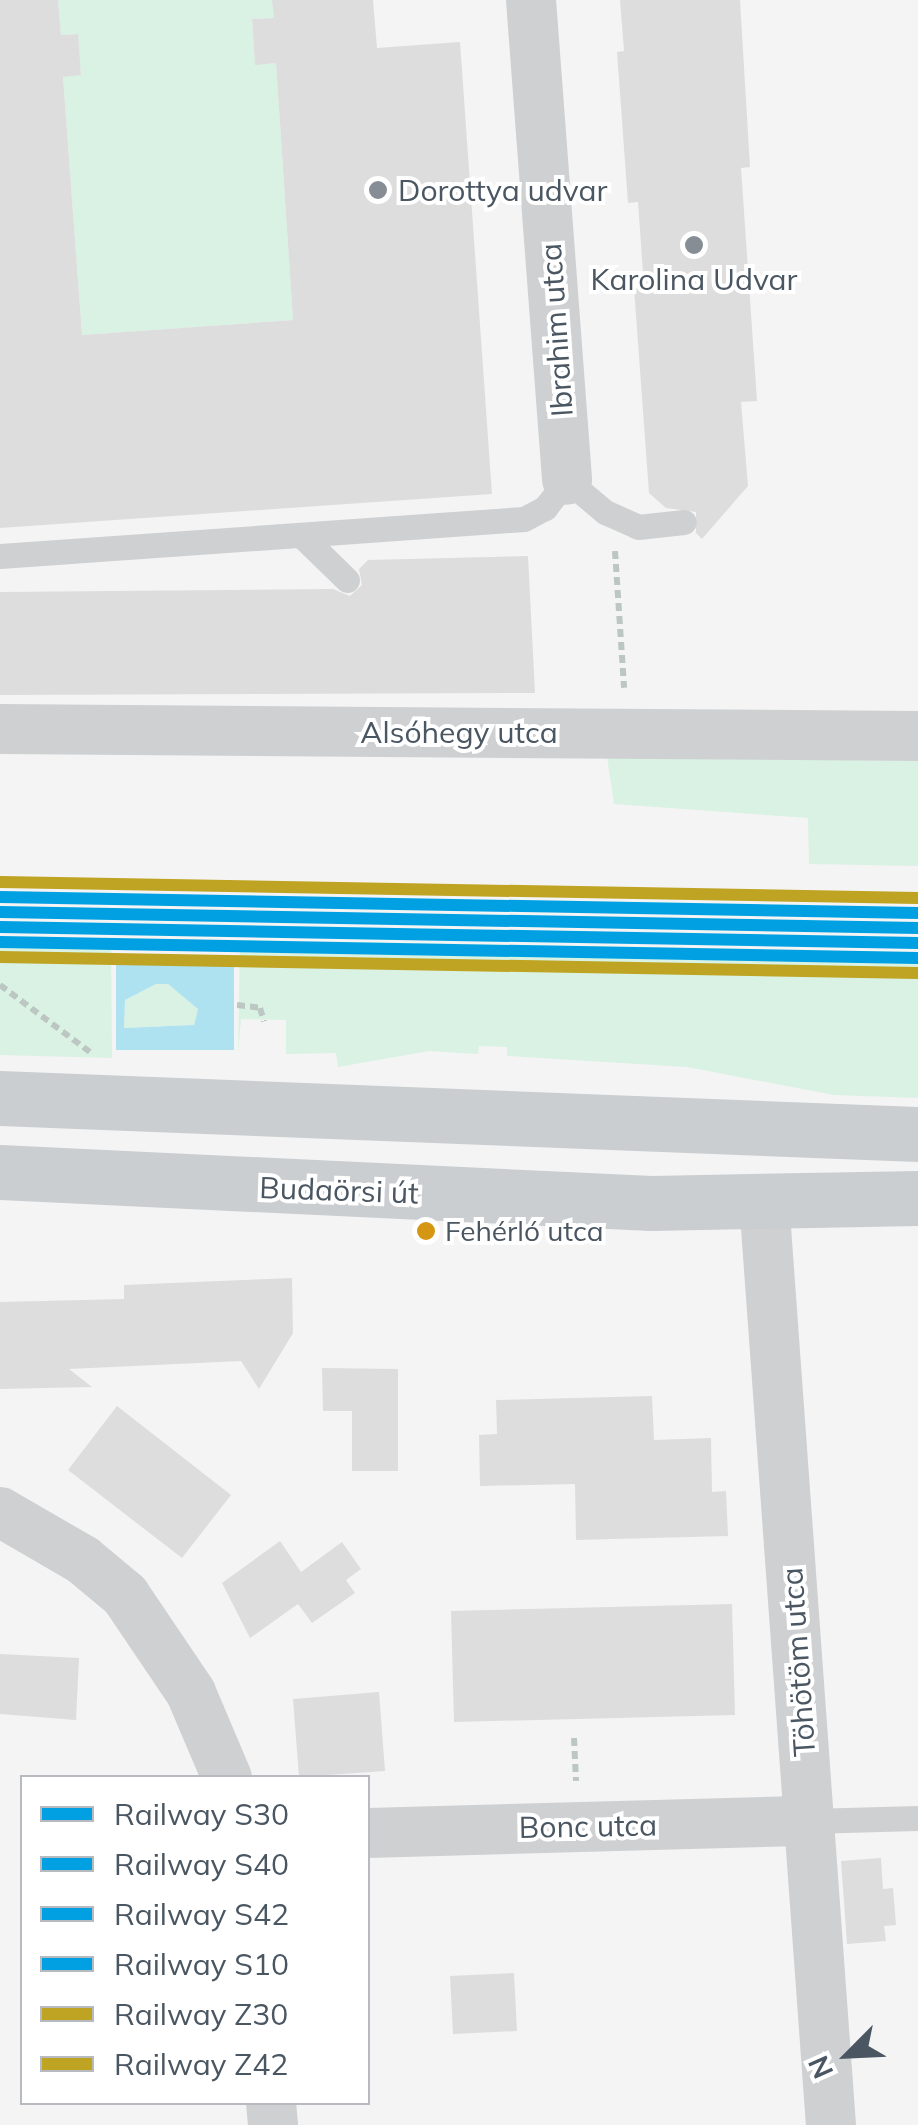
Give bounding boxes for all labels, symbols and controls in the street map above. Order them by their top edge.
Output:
place label: Dorottya udvar [398,172,607,208]
marker: Dorottya udvar [367,179,389,201]
marker: Karolina Udvar [683,234,705,256]
street label: Ibrahim utca [532,242,580,418]
place label: Karolina Udvar [591,261,797,297]
street label: Alsóhegy utca [360,714,558,750]
street label: Budaörsi út [259,1169,419,1211]
place label: Fehérló utca [445,1214,604,1248]
marker: Fehérló utca [416,1221,436,1241]
street label: Töhötöm utca [773,1566,823,1758]
legend [20,1775,370,2105]
text: Railway S30 [114,1795,289,1833]
street label: Bonc utca [519,1807,657,1845]
text: Railway S40 [114,1845,289,1883]
text: Railway S42 [114,1895,289,1933]
text: Railway S10 [114,1945,289,1983]
text: Railway Z30 [114,1995,288,2033]
north arrow [798,2005,898,2105]
text: Railway Z42 [114,2045,288,2083]
text: N [800,2051,840,2084]

